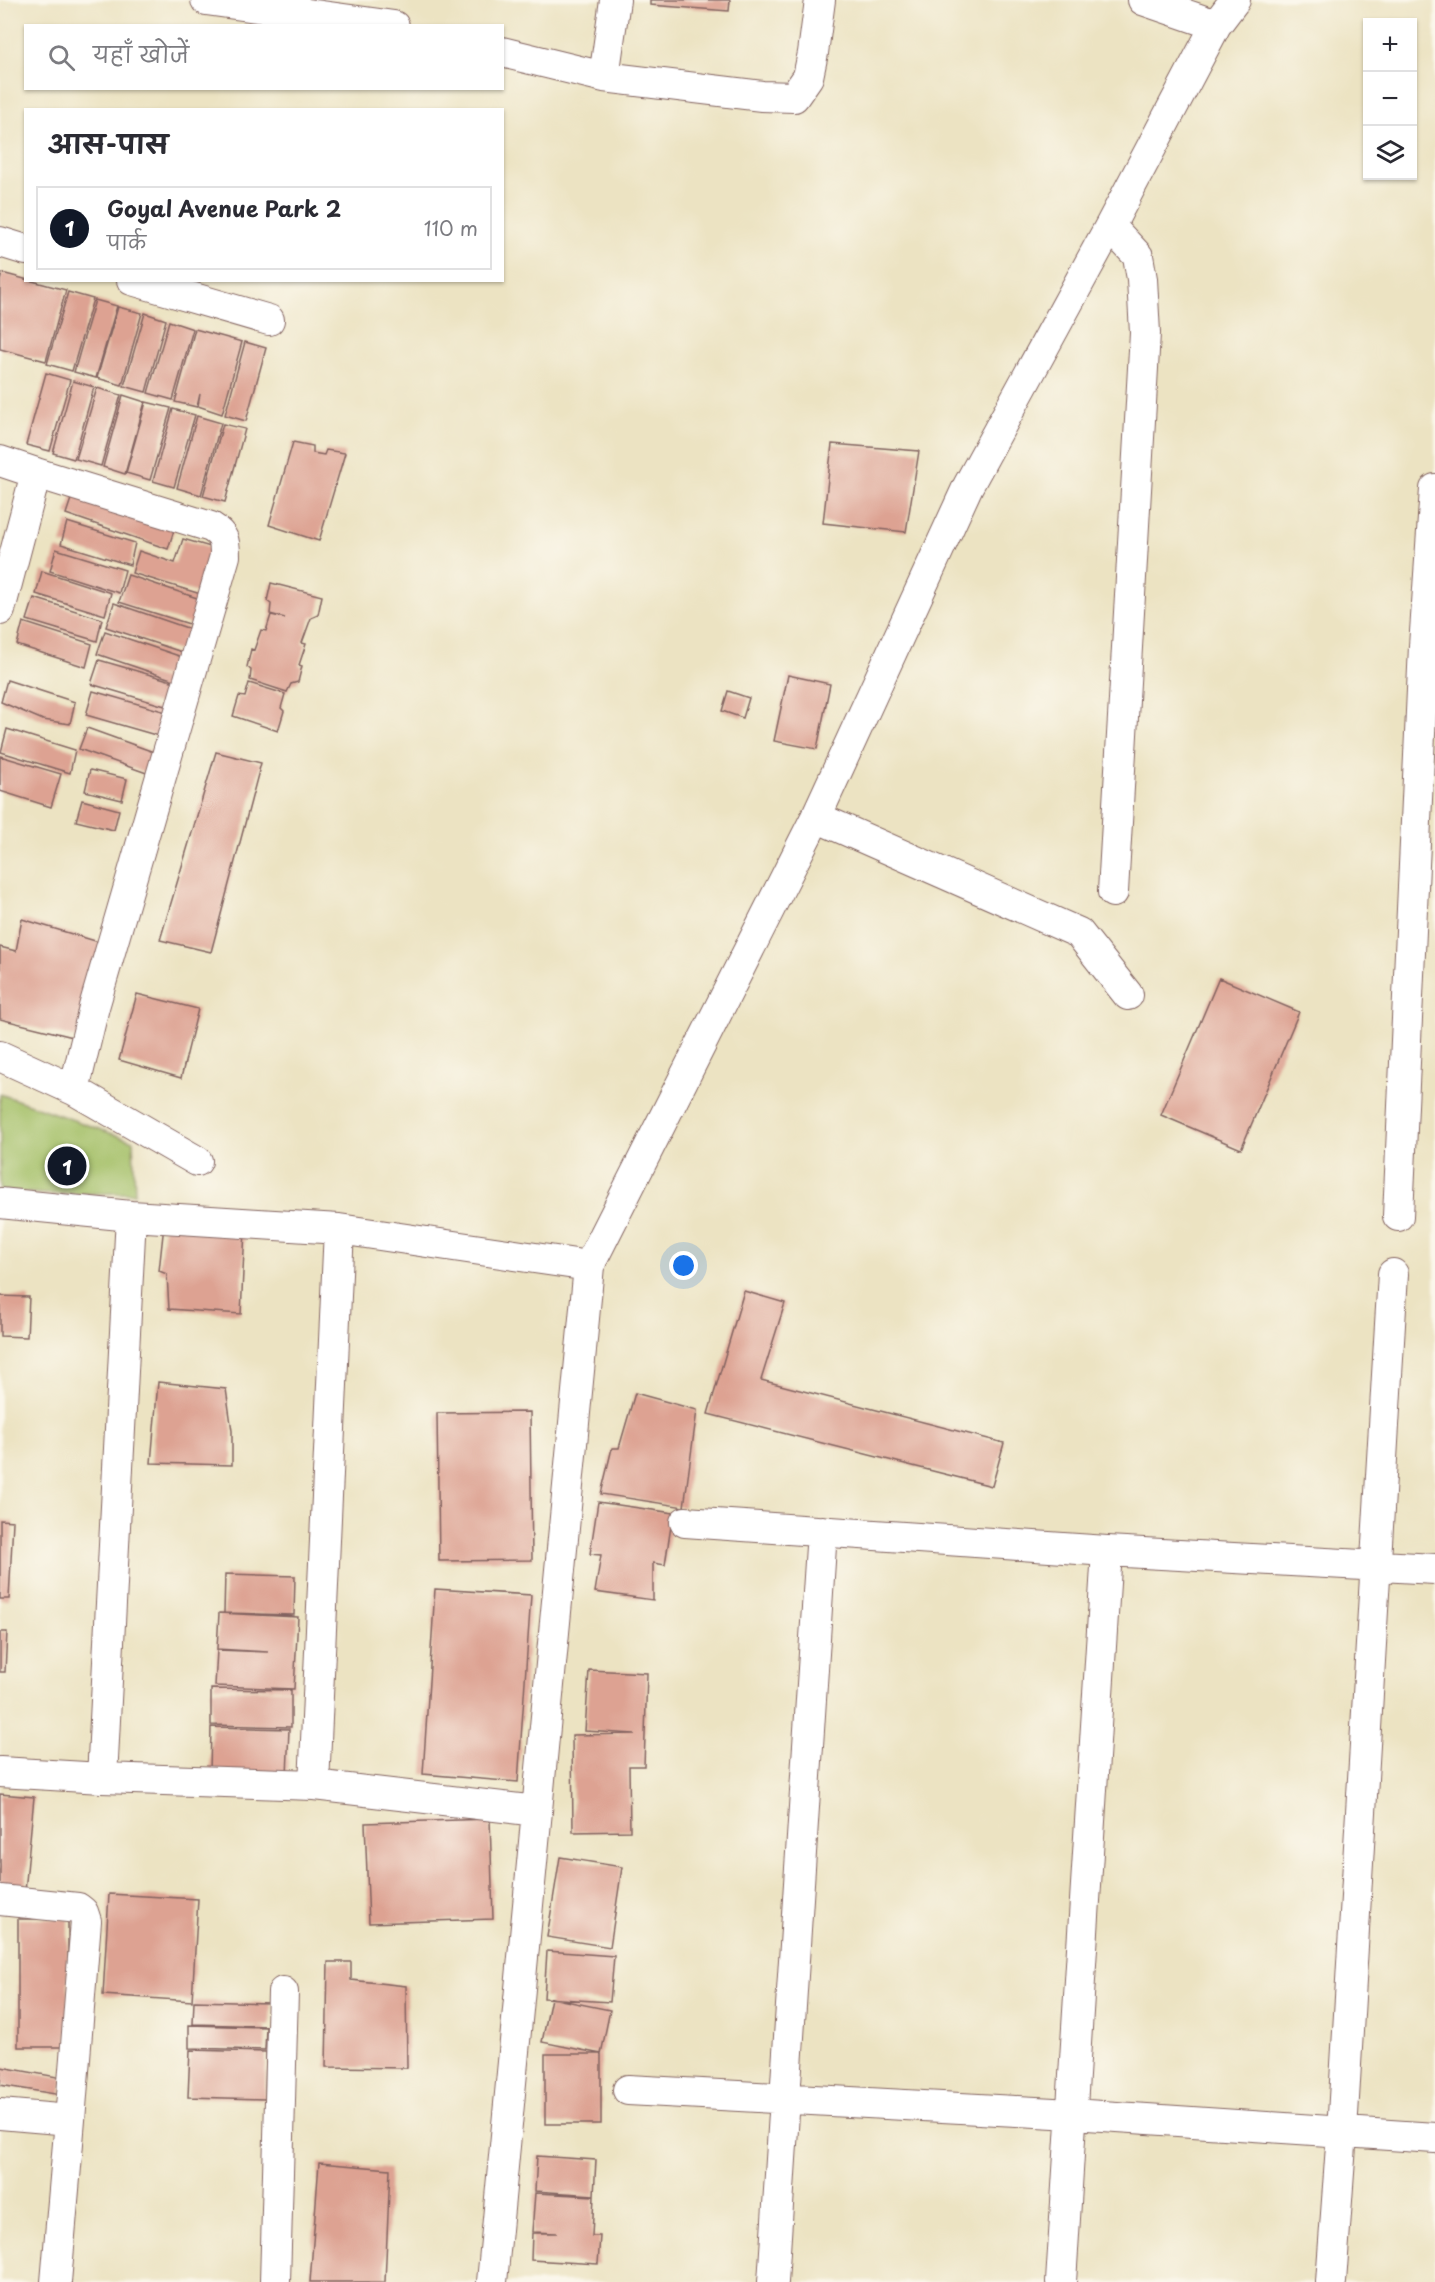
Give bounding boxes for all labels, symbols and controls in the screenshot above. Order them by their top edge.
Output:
map controls [1363,18,1417,180]
button: + [1363,18,1417,72]
search box [24,24,504,90]
text: यहाँ खोजें [93,37,189,70]
icon: search [45,41,78,74]
button: − [1363,72,1417,126]
text: आस-पास [48,124,168,163]
button: layers [1363,126,1417,180]
text: Goyal Avenue Park 2 [107,191,341,224]
text: 1 [65,213,74,243]
text: 110 m [424,213,478,243]
text: पार्क [107,227,146,257]
pin: 1 [48,1144,86,1188]
your location [669,1251,698,1280]

